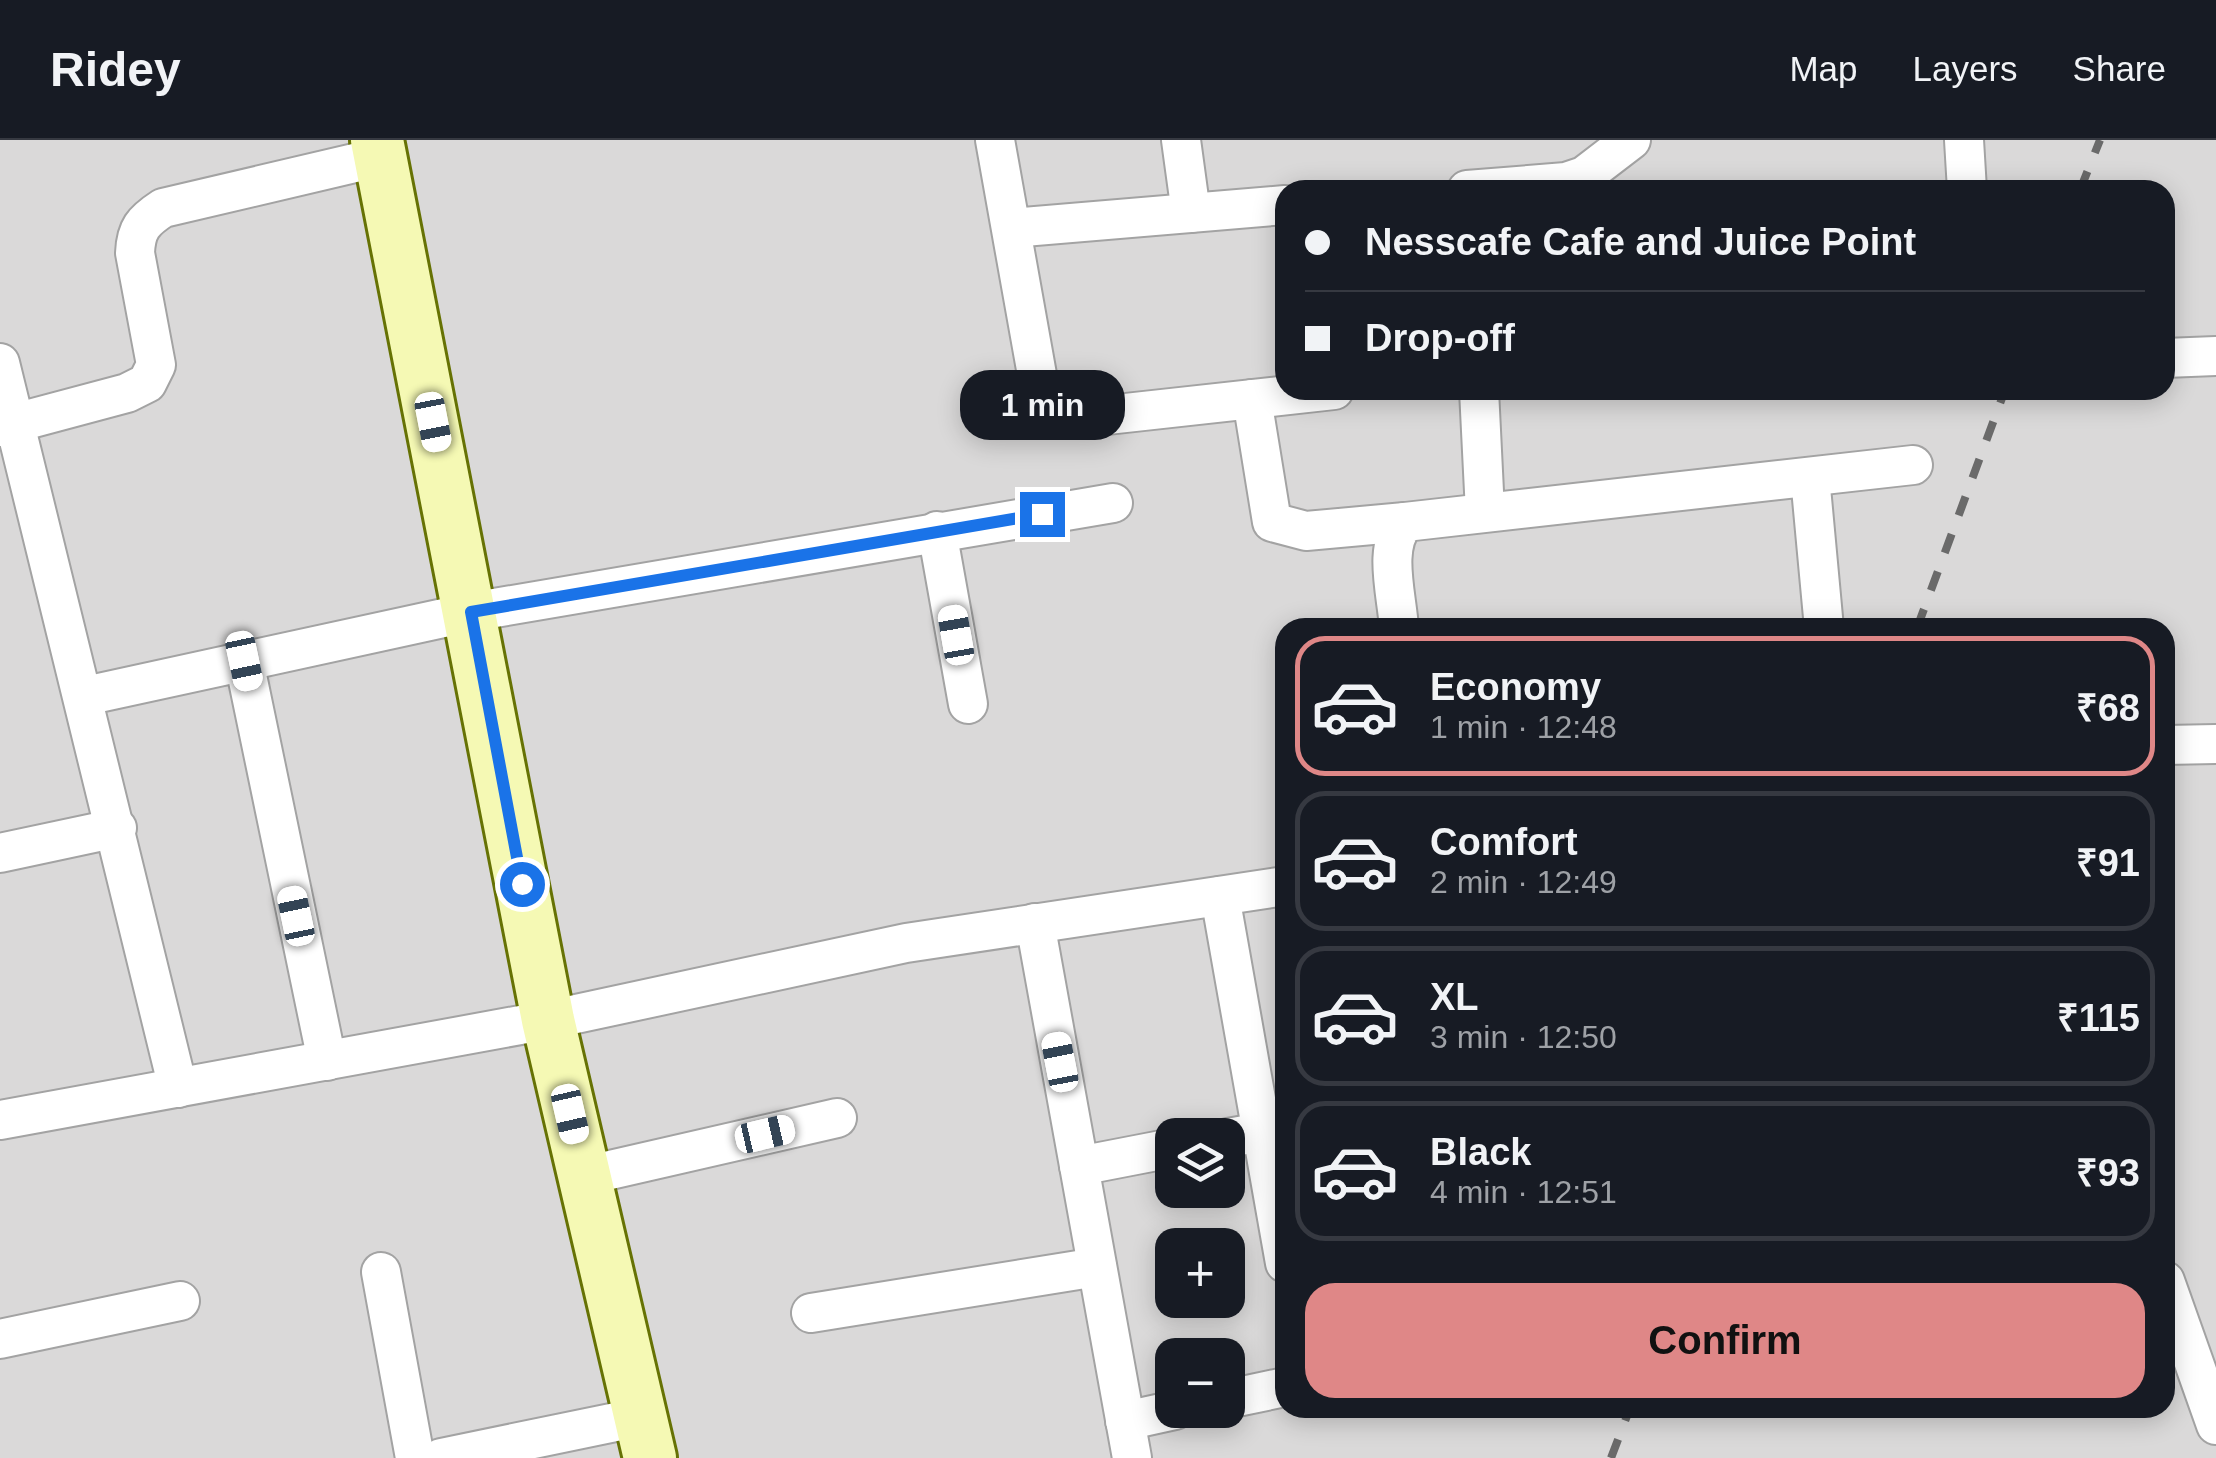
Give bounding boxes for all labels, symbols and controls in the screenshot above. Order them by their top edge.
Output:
text: Ridey [50,43,181,96]
text: Map [1789,49,1858,88]
text: Layers [1913,49,2018,88]
text: Share [2073,49,2166,88]
text: Nesscafe Cafe and Juice Point [1365,221,1916,263]
text: Drop-off [1365,317,1515,359]
callout: 1 min [960,369,1124,439]
text: 1 min [1001,387,1084,423]
car [413,390,453,454]
route end [1020,492,1065,537]
car [936,603,976,667]
car [223,629,265,693]
icon: car [1310,661,1400,751]
text: Economy [1430,666,1601,708]
text: ₹68 [2076,687,2140,729]
text: 1 min · 12:48 [1430,709,1617,745]
icon: car [1310,816,1400,906]
text: Comfort [1430,821,1578,863]
text: ₹91 [2076,842,2140,884]
route start [500,862,545,907]
text: 2 min · 12:49 [1430,864,1617,900]
car [275,884,317,948]
icon: car [1310,971,1400,1061]
text: XL [1430,976,1479,1018]
text: ₹115 [2057,997,2140,1039]
text: 3 min · 12:50 [1430,1019,1617,1055]
car [1040,1030,1080,1094]
car [549,1081,591,1147]
car [732,1113,798,1155]
map controls [1155,1118,1245,1428]
button: layers [1155,1118,1245,1208]
icon: car [1310,1126,1400,1216]
text: Black [1430,1131,1531,1173]
text: ₹93 [2076,1152,2140,1194]
text: 4 min · 12:51 [1430,1174,1617,1210]
button: + [1155,1228,1245,1318]
button: Confirm [1305,1283,2145,1398]
button: − [1155,1338,1245,1428]

